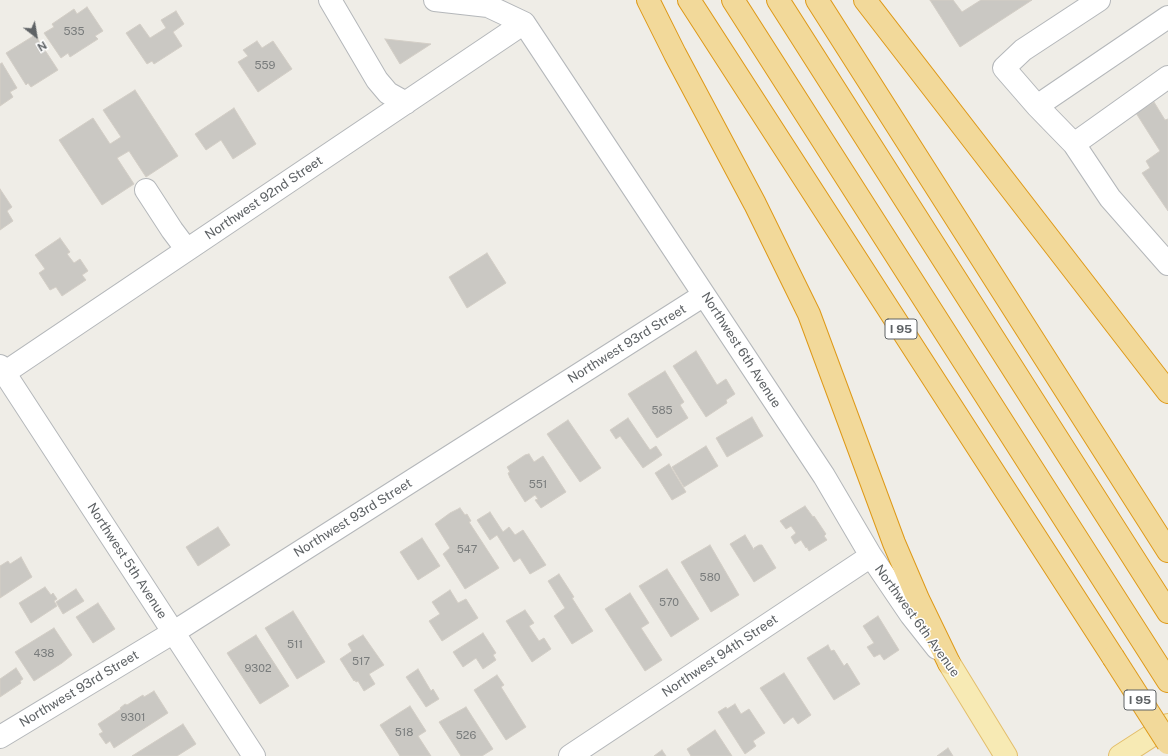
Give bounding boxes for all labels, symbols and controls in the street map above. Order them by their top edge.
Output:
north arrow [16,16,56,56]
house number: 535 [63,25,85,39]
text: N [35,39,49,54]
house number: 559 [255,59,275,73]
street label: Northwest 92nd Street [202,153,326,243]
street label: Northwest 6th Avenue [698,289,784,411]
street label: Northwest 93rd Street [565,301,689,387]
road number: I 95 [885,319,917,339]
house number: 585 [651,404,673,418]
street label: Northwest 93rd Street [291,475,415,561]
house number: 551 [529,478,547,492]
street label: Northwest 5th Avenue [84,500,170,622]
house number: 547 [457,543,477,557]
street label: Northwest 6th Avenue [871,562,963,680]
house number: 580 [700,571,720,585]
house number: 570 [659,596,679,610]
street label: Northwest 94th Street [659,611,781,701]
house number: 511 [287,638,303,652]
street label: Northwest 93rd Street [17,647,141,731]
house number: 438 [34,647,54,661]
house number: 517 [352,655,370,669]
house number: 9302 [245,662,271,676]
road number: I 95 [1124,690,1156,710]
house number: 9301 [121,711,145,725]
house number: 518 [395,726,413,740]
house number: 526 [456,729,476,743]

